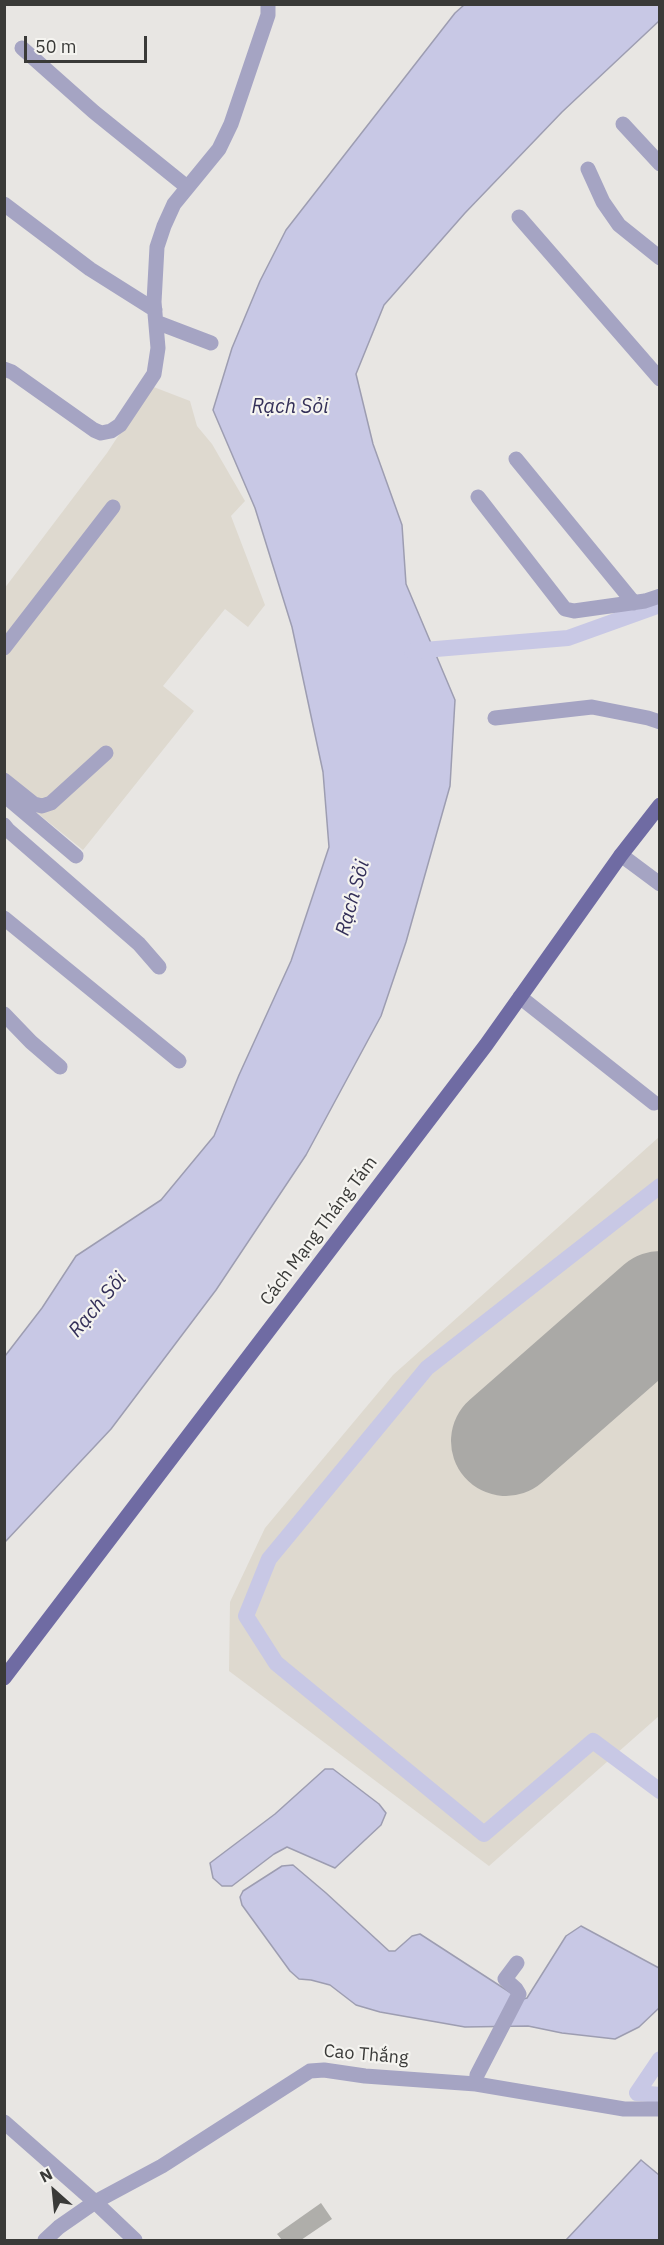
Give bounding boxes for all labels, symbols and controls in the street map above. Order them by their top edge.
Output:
scale bar [27,24,150,62]
text: 50 m [35,35,77,58]
water label: Rạch Sỏi [251,395,329,419]
water label: Rạch Sỏi [331,858,375,938]
street label: Cách Mạng Tháng Tám [256,1152,382,1310]
water label: Rạch Sỏi [64,1268,132,1342]
street label: Cao Thắng [323,2041,409,2069]
north arrow [24,2161,84,2221]
text: N [36,2163,56,2187]

